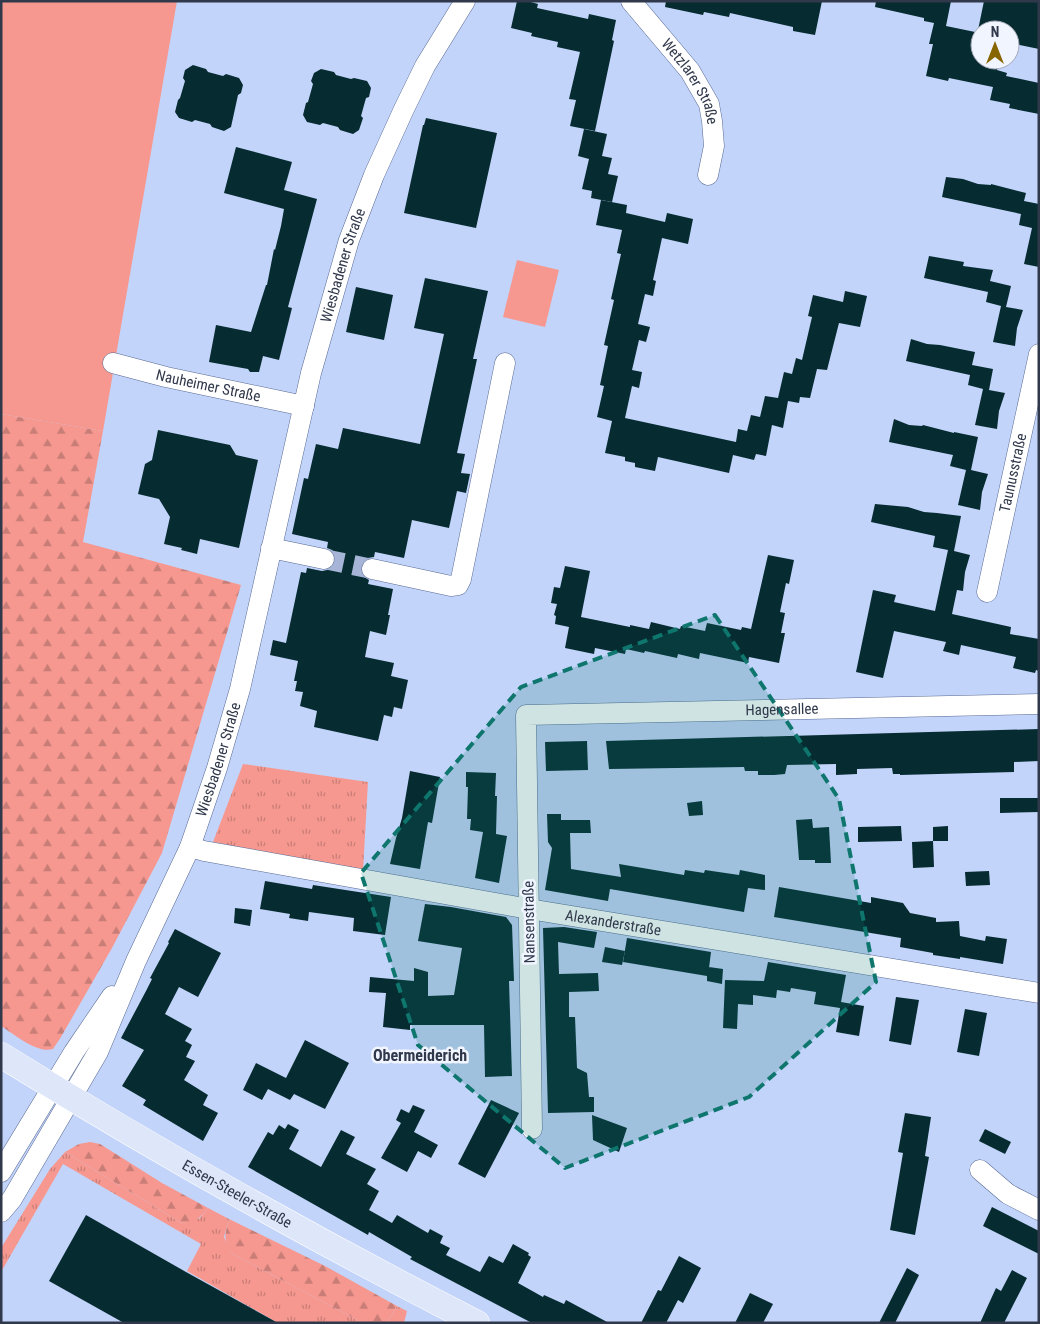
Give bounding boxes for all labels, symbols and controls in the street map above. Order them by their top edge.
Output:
north arrow [970,20,1020,70]
text: N [991,24,999,40]
street label: Wetzlarer Straße [658,35,721,126]
street label: Wiesbadener Straße [317,206,369,325]
street label: Nauheimer Straße [154,366,262,406]
street label: Taunusstraße [996,432,1030,514]
street label: Wiesbadener Straße [192,700,245,819]
street label: Hagensallee [745,700,819,719]
street label: Nansenstraße [519,881,539,963]
street label: Alexanderstraße [564,906,662,940]
district label: Obermeiderich [373,1046,467,1065]
street label: Essen-Steeler-Straße [179,1156,295,1232]

